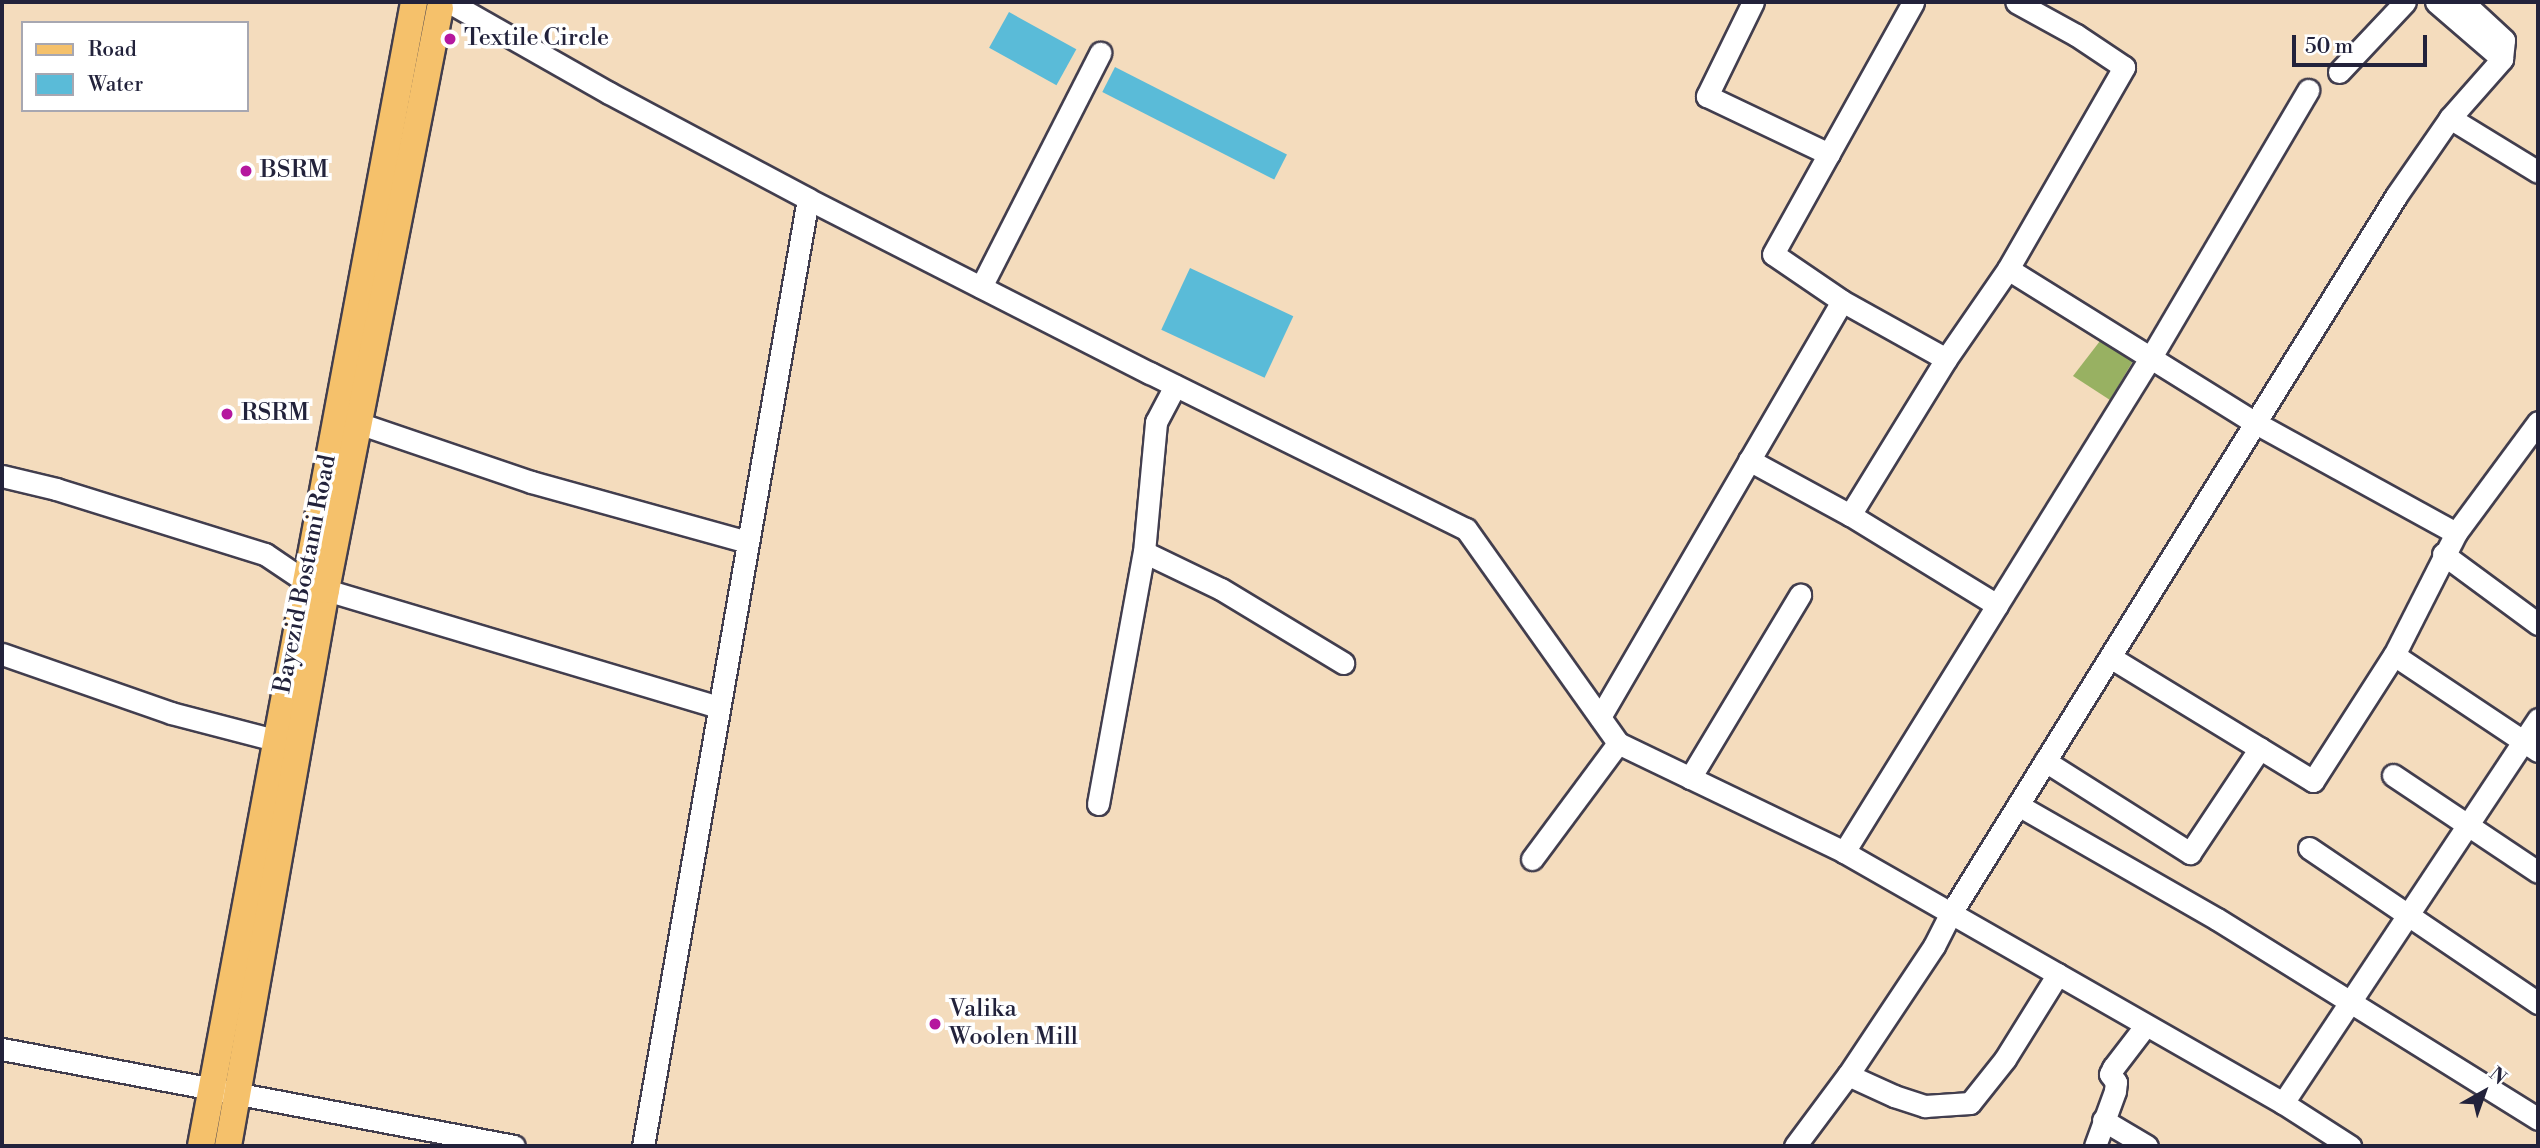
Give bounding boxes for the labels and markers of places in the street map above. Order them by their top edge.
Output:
place label: Textile Circle [464,25,609,53]
marker: Textile Circle [442,31,458,47]
place label: BSRM [260,157,328,185]
marker: BSRM [238,163,254,179]
place label: RSRM [241,400,309,428]
marker: RSRM [219,406,235,422]
place label: Valika Woolen Mill [949,996,1078,1052]
marker: Valika Woolen Mill [927,1016,943,1032]

